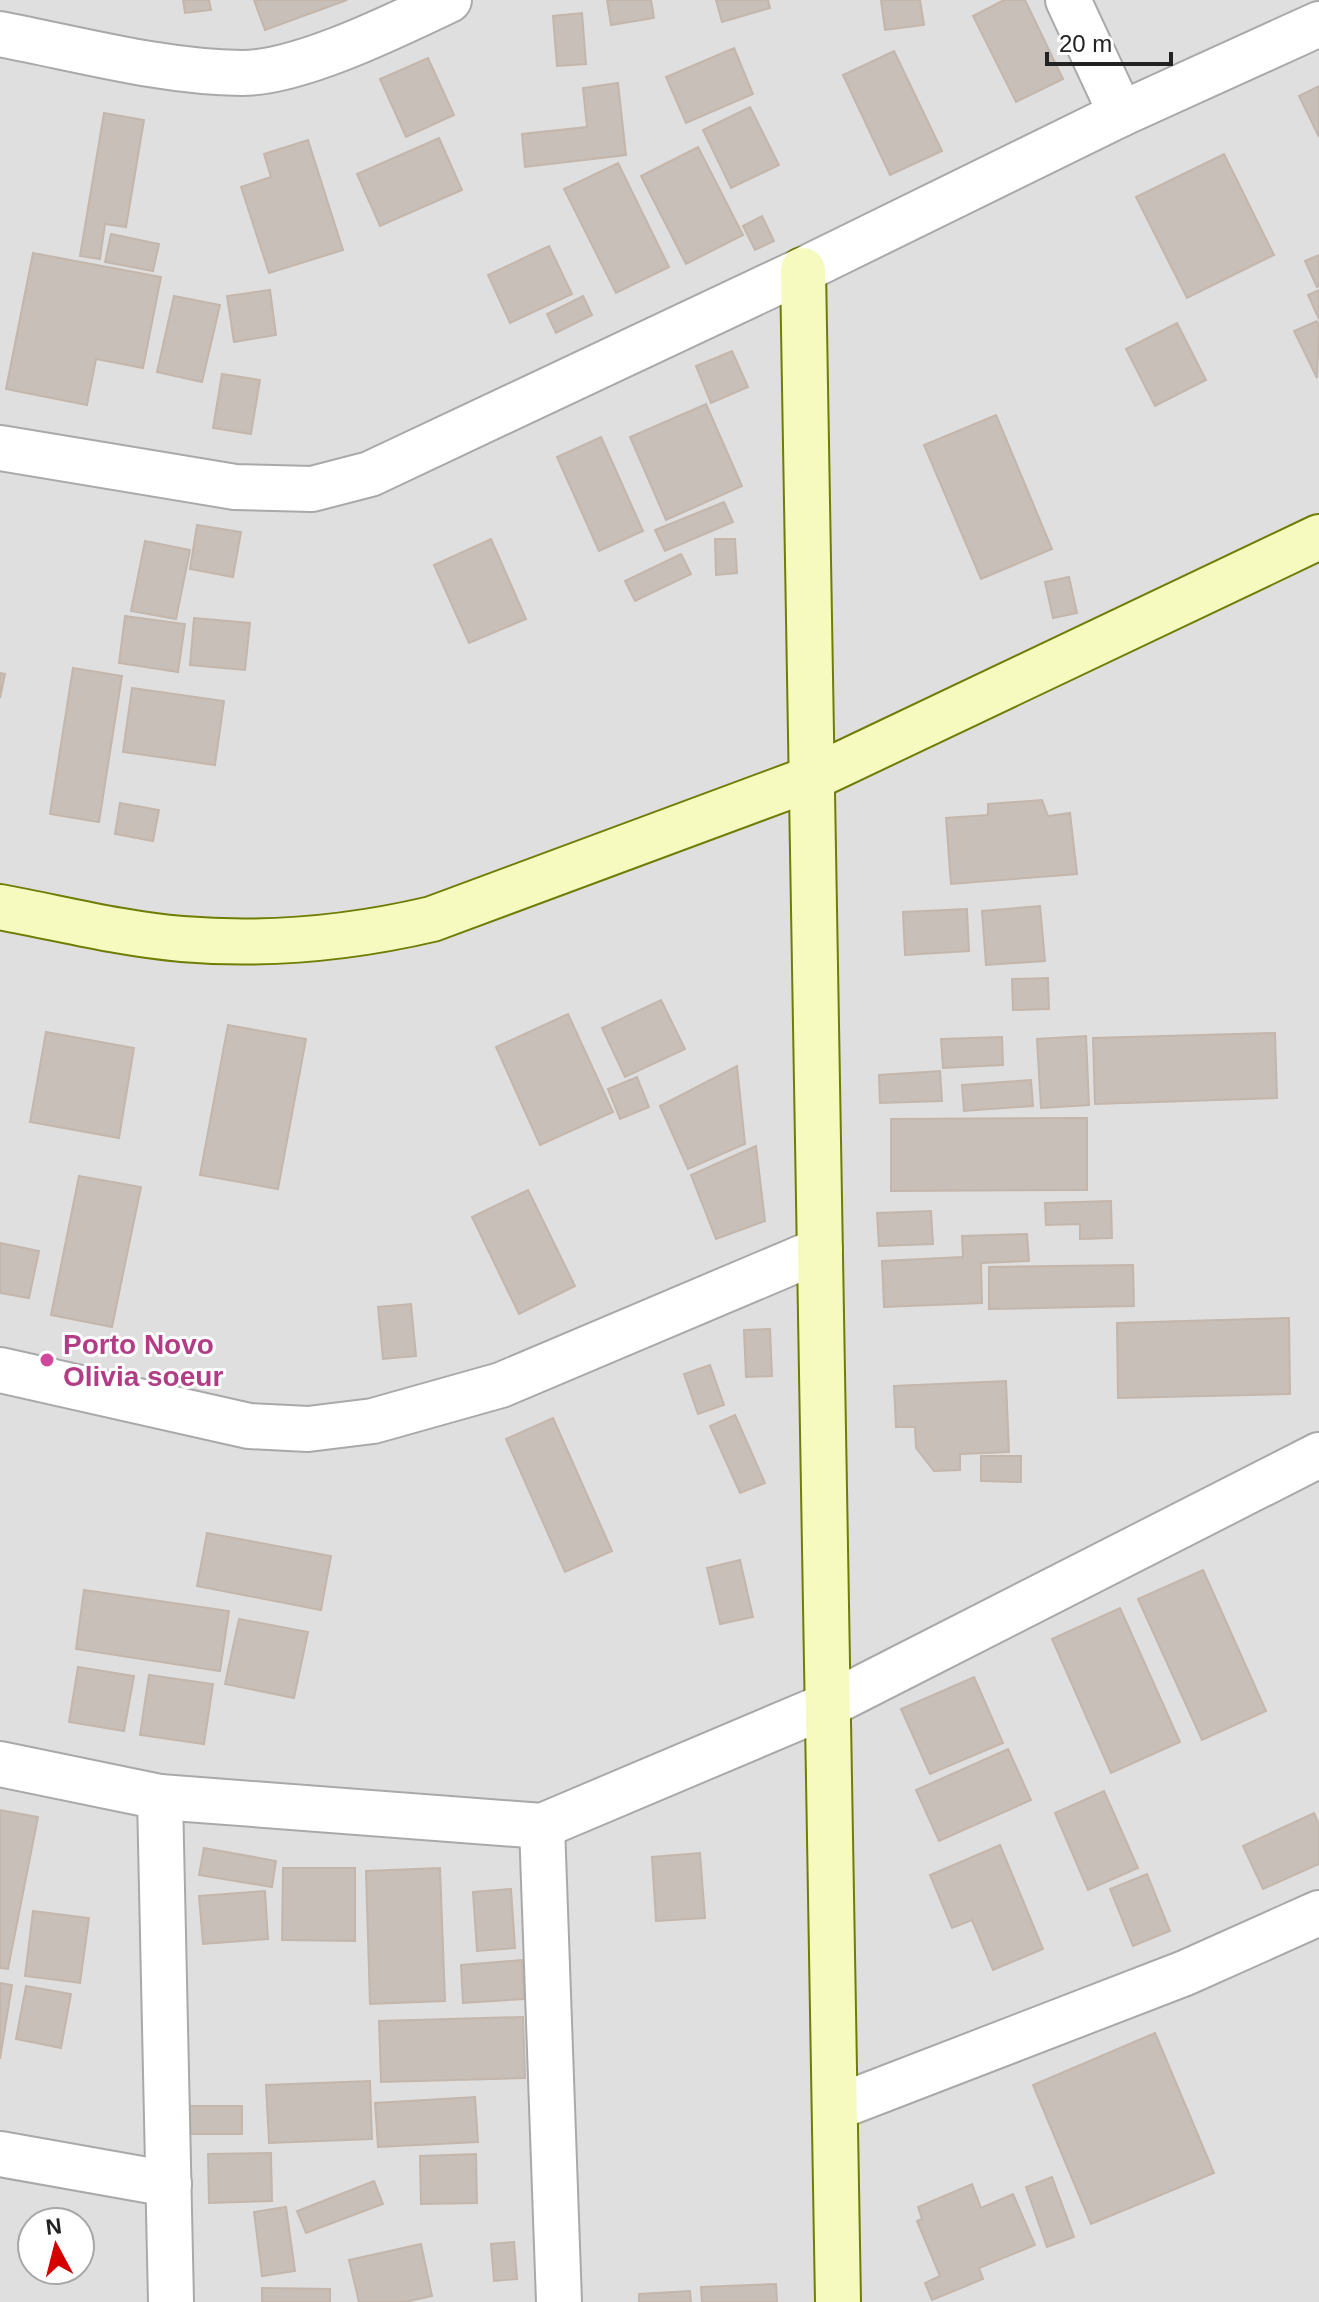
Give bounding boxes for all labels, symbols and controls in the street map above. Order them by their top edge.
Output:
scale bar [1047,16,1171,66]
text: 20 m [1059,30,1112,57]
place label: Porto Novo Olivia soeur [63,1329,223,1392]
marker: Porto Novo Olivia soeur [38,1351,56,1369]
north arrow [16,2206,96,2286]
text: N [44,2213,63,2240]

